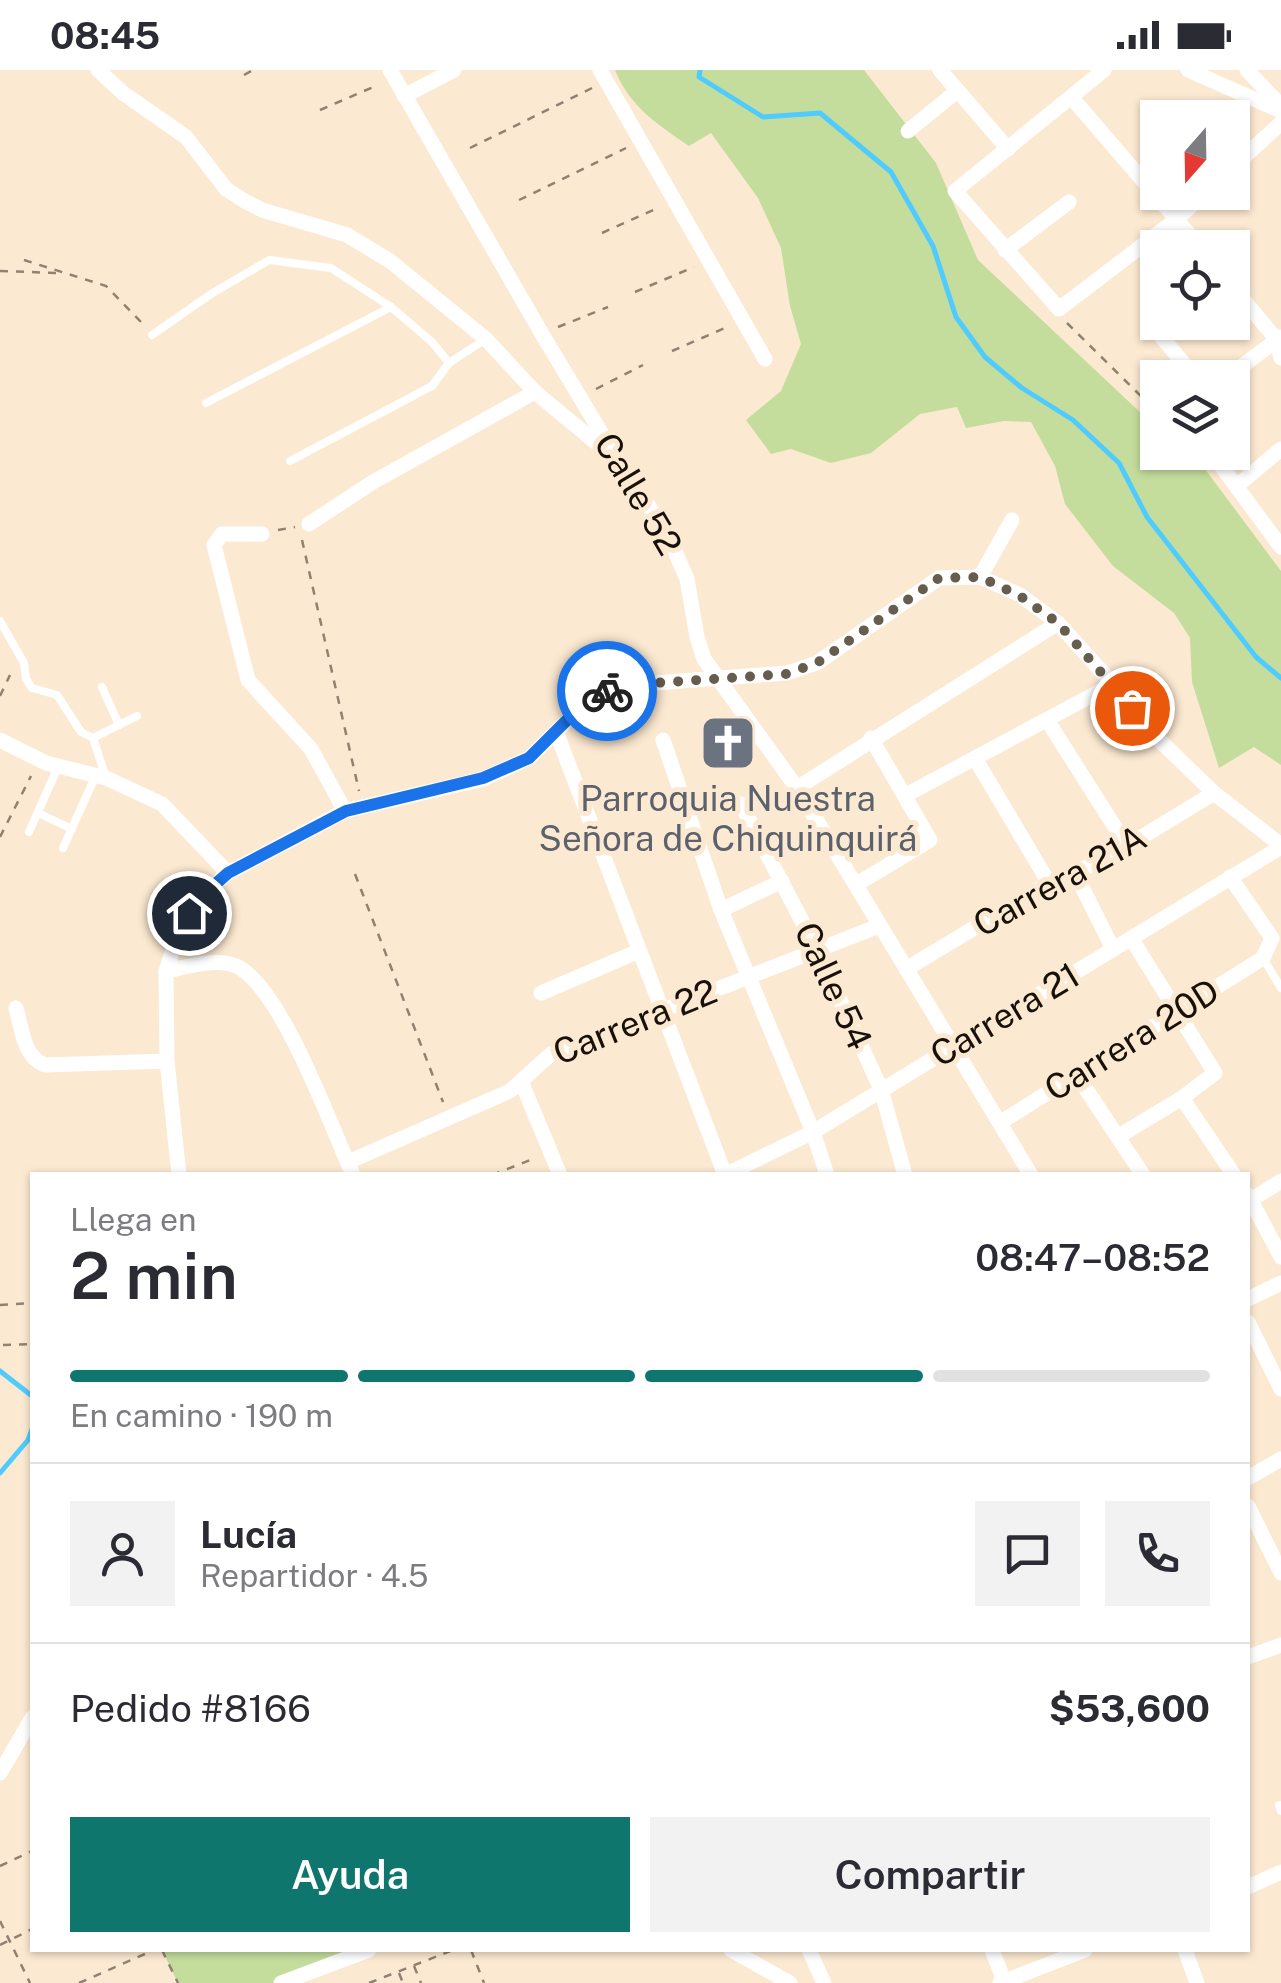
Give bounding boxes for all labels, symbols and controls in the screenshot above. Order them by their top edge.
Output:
text: 08:45 [50,13,160,58]
north arrow [1140,100,1250,210]
map controls [1140,100,1250,470]
button: locate [1140,230,1250,340]
button: layers [1140,360,1250,470]
street label: Calle 52 [586,426,691,562]
courier [557,641,657,741]
icon: bike [580,664,635,719]
pin [1090,666,1175,751]
icon: bag [1105,681,1160,736]
church icon: Parroquia Nuestra Señora de Chiquinquirá [698,713,758,773]
place label: Parroquia Nuestra Señora de Chiquinquirá [539,778,917,859]
street label: Carrera 21A [966,816,1153,945]
pin [147,871,232,956]
icon: home [162,886,217,941]
street label: Calle 54 [786,916,881,1056]
street label: Carrera 21 [923,954,1087,1075]
street label: Carrera 22 [547,970,723,1073]
street label: Carrera 20D [1037,970,1226,1109]
text: Llega en [70,1201,196,1238]
text: 08:47–08:52 [975,1235,1210,1280]
text: 2 min [70,1237,238,1314]
text: En camino · 190 m [70,1397,333,1434]
button: person [70,1501,175,1606]
button: chat [975,1501,1080,1606]
button: phone [1105,1501,1210,1606]
text: Lucía [200,1512,297,1557]
text: Repartidor · 4.5 [200,1557,428,1594]
text: Pedido #8166 [70,1686,311,1731]
text: $53,600 [1049,1686,1210,1731]
button: Ayuda [70,1817,630,1932]
button: Compartir [650,1817,1210,1932]

